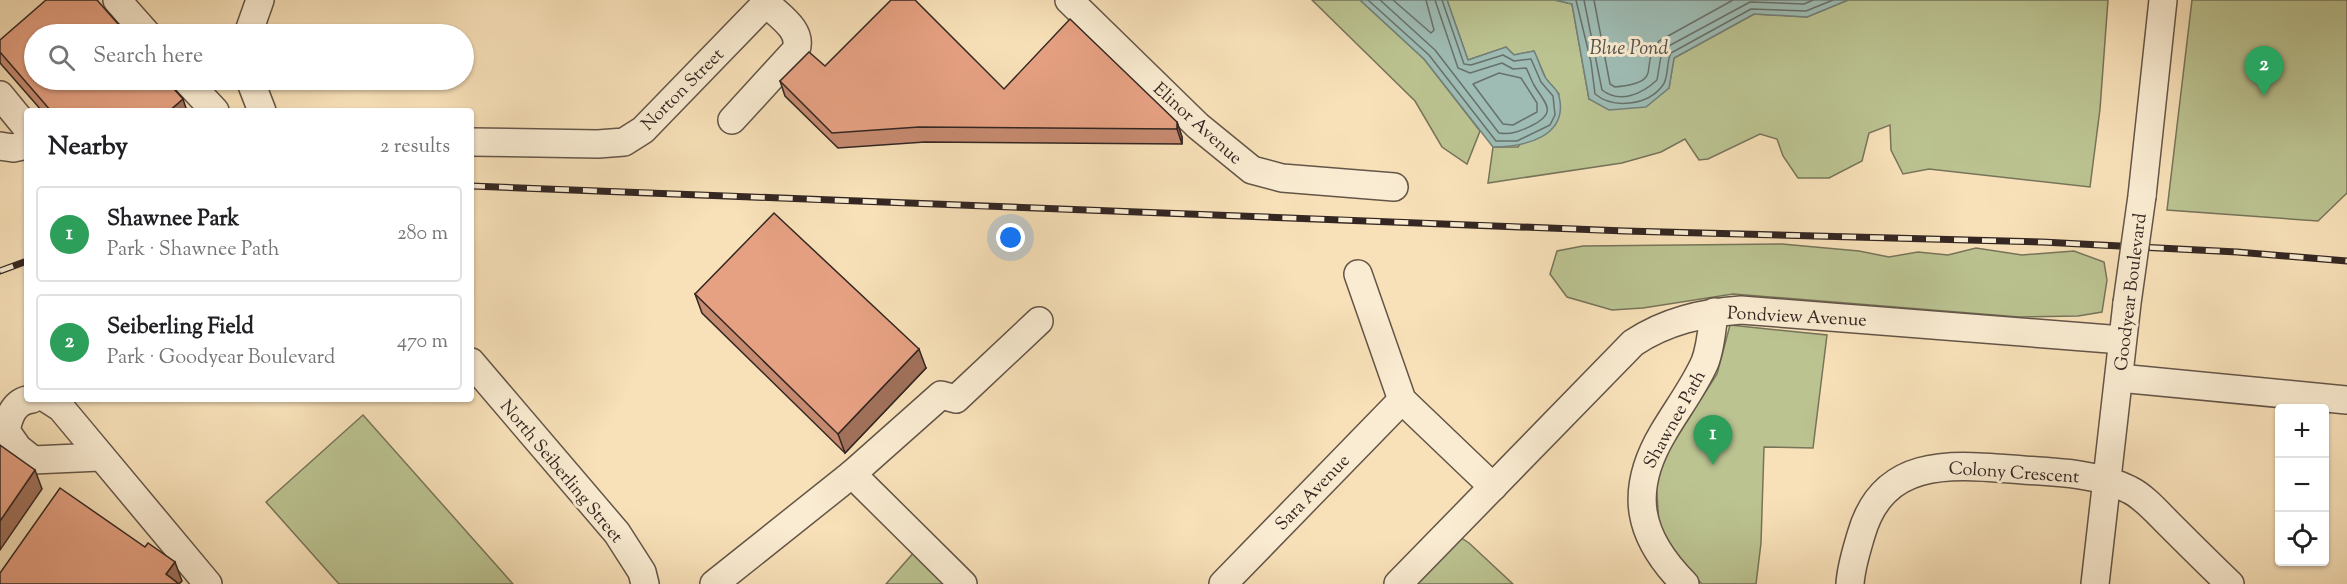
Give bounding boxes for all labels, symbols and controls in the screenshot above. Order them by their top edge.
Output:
search box [24,24,474,90]
water label: Blue Pond [1590,35,1668,64]
icon: search [45,41,78,74]
text: Search here [93,41,203,73]
street label: Norton Street [636,43,731,138]
pin: 2 [2244,46,2284,96]
street label: Elinor Avenue [1146,77,1247,172]
text: Nearby [48,129,128,166]
text: 2 results [380,133,450,162]
text: Shawnee Park [107,204,239,236]
street label: Goodyear Boulevard [2109,212,2155,373]
text: 1 [66,220,73,249]
text: 280 m [397,220,448,249]
your location [996,223,1025,252]
text: Park · Shawnee Path [107,236,279,265]
street label: Pondview Avenue [1726,301,1867,335]
text: Seiberling Field [107,312,254,344]
text: 2 [65,328,74,357]
text: 470 m [397,328,448,357]
text: Park · Goodyear Boulevard [107,344,335,373]
street label: Shawnee Path [1638,366,1714,474]
street label: North Seiberling Street [493,395,628,550]
map controls [2275,404,2329,566]
button: + [2275,404,2329,458]
pin: 1 [1694,416,1732,465]
street label: Sara Avenue [1270,449,1357,538]
street label: Colony Crescent [1948,456,2080,492]
button: − [2275,458,2329,512]
button: locate [2275,512,2329,566]

